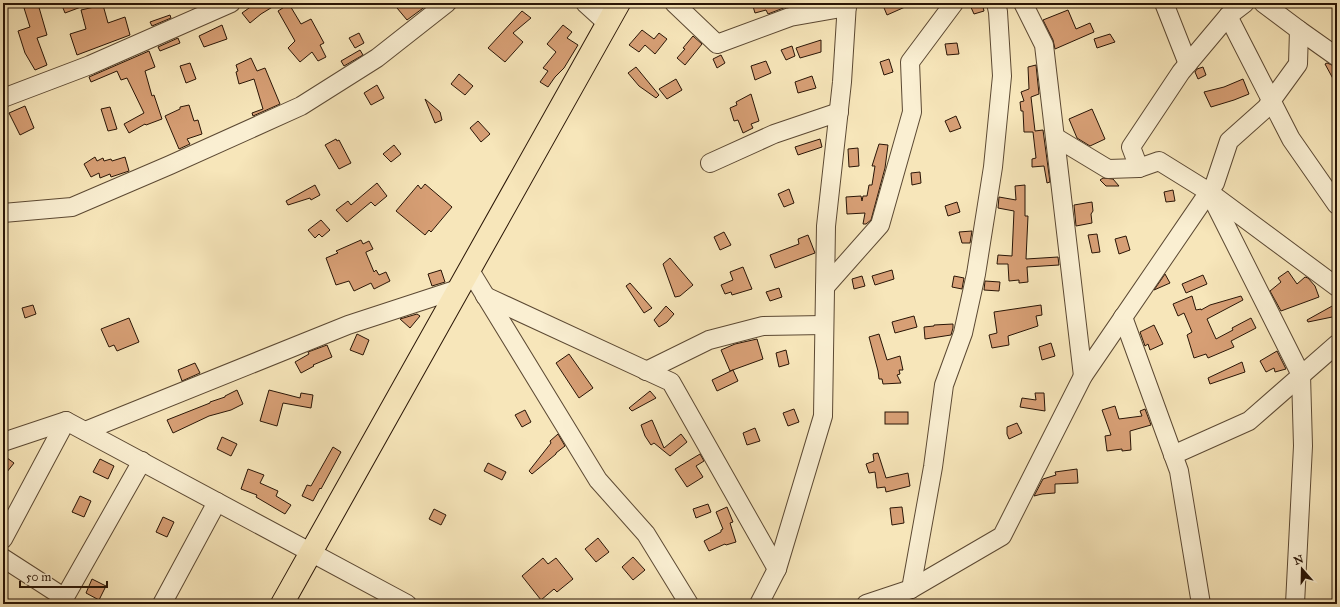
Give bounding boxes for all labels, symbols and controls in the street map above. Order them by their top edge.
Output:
north arrow [1282,549,1322,589]
text: N [1292,552,1306,568]
scale bar [20,563,107,589]
text: 50 m [26,570,51,584]

